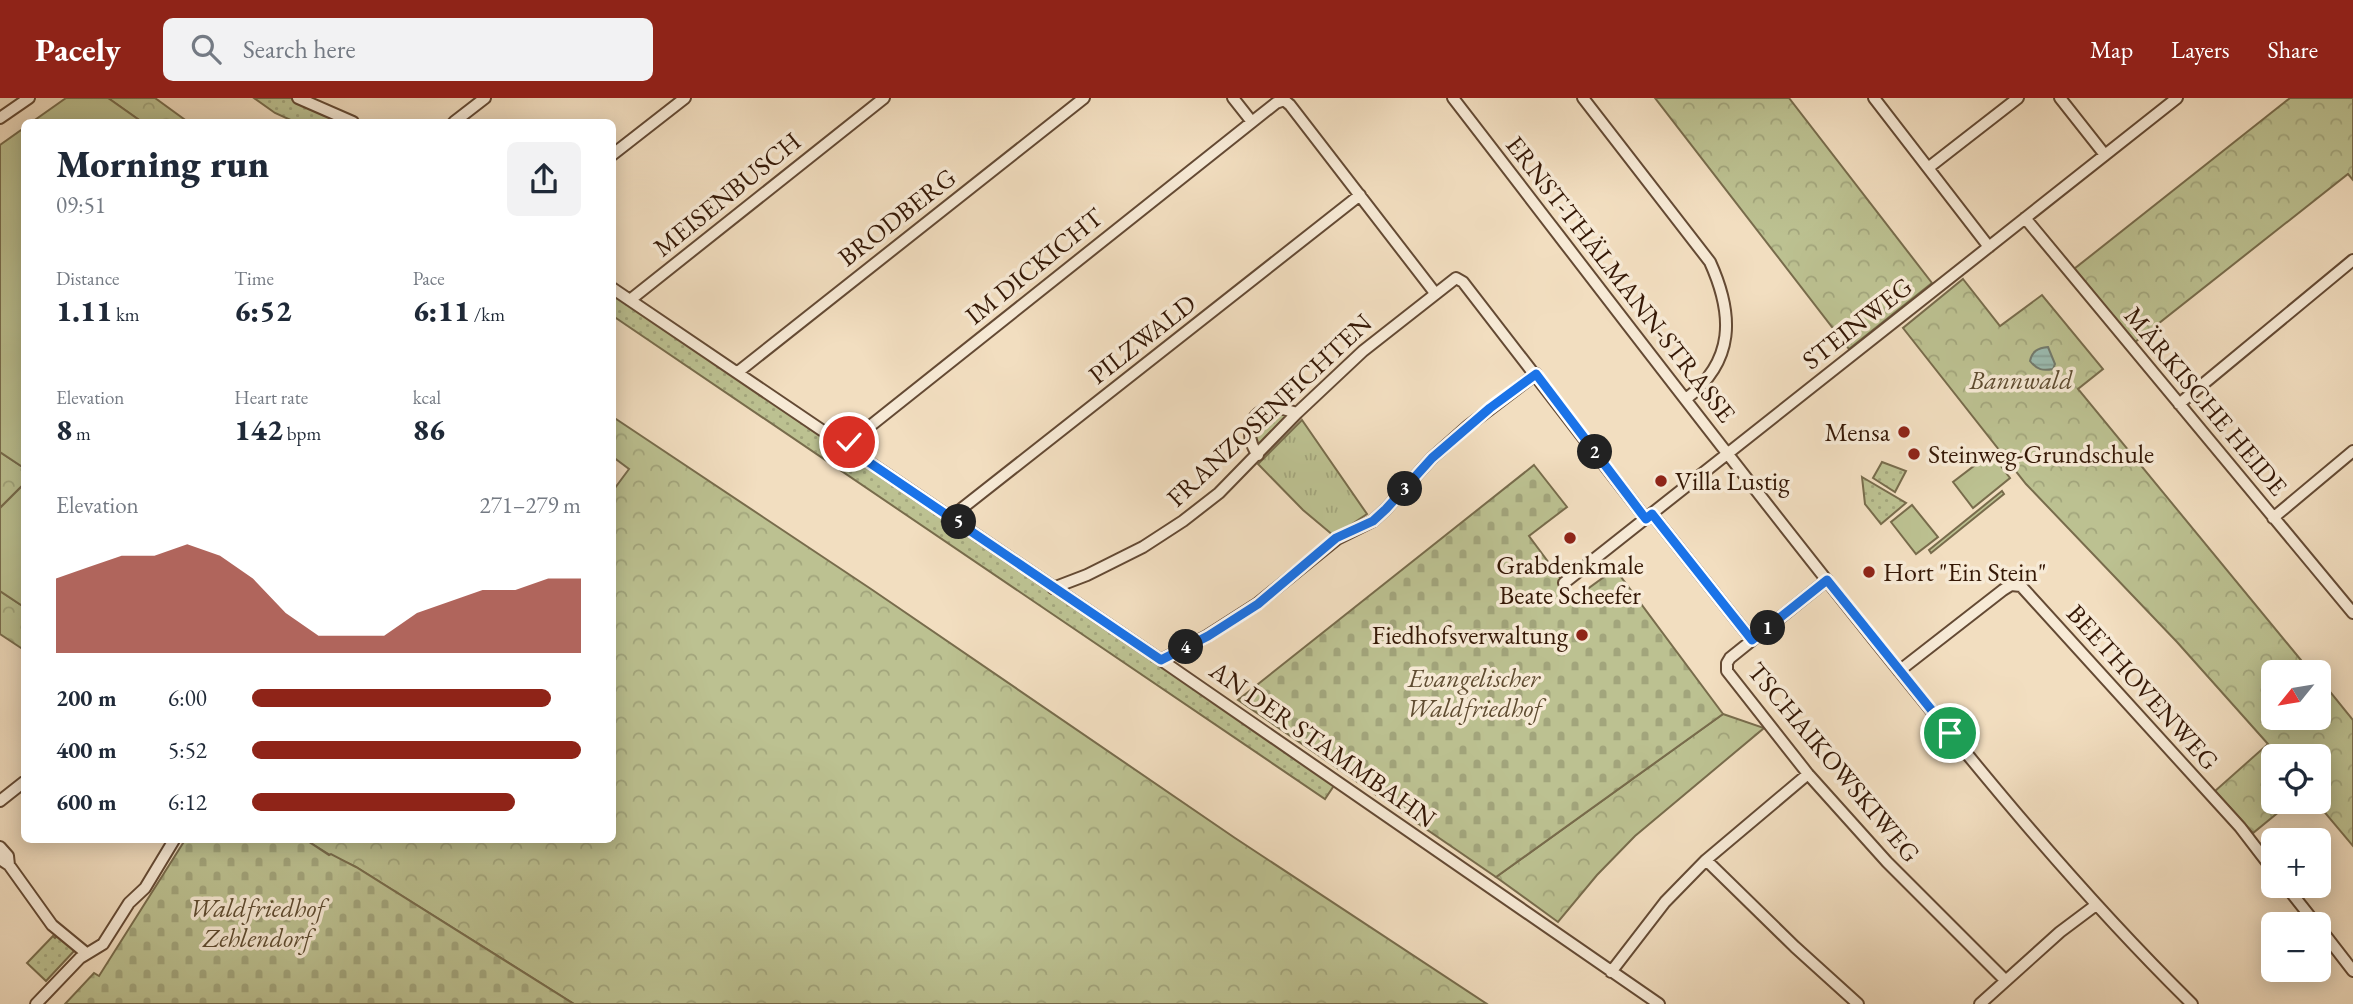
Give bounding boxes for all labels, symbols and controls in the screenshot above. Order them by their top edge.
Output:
search box [163,18,653,81]
text: Pacely [35,28,121,71]
icon: search [187,30,225,68]
text: Search here [243,32,356,66]
text: Map [2090,34,2133,65]
text: Layers [2171,34,2230,65]
text: Share [2268,34,2318,65]
street label: MEISENBUSCH [646,124,808,264]
street label: ERNST-THÄLMANN-STRASSE [1498,129,1744,429]
text: Morning run [56,139,269,188]
button: share [507,142,581,216]
street label: BRODBERG [831,160,963,274]
text: 09:51 [56,190,106,220]
street label: IM DICKICHT [958,200,1110,332]
text: Distance [56,266,119,291]
text: Time [234,266,274,291]
text: Pace [413,266,445,291]
street label: STEINWEG [1795,269,1919,377]
street label: PILZWALD [1081,286,1203,392]
text: 1.11 [56,291,112,330]
text: 6:52 [234,291,292,330]
text: 6:11 [413,291,470,330]
street label: MÄRKISCHE HEIDE [2117,299,2295,503]
text: km [112,302,140,327]
text: /km [470,302,505,327]
street label: FRANZOSENFICHTEN [1159,306,1379,514]
park label: Bannwald [1968,363,2073,397]
text: Elevation [56,385,124,410]
text: Heart rate [234,385,308,410]
text: kcal [413,385,441,410]
text: 8 [56,410,72,449]
text: 142 [234,410,283,449]
text: 86 [413,410,445,449]
pin [819,412,879,472]
place label: Mensa [1824,415,1891,449]
text: m [72,421,91,446]
text: bpm [283,421,321,446]
icon: check [830,423,868,461]
marker: Mensa [1896,424,1912,440]
pin: 2 [1578,434,1612,470]
place label: Steinweg-Grundschule [1928,437,2154,471]
text: 2 [1589,439,1600,464]
marker: Steinweg-Grundschule [1906,446,1922,462]
place label: Villa Lustig [1675,464,1790,498]
pin: 3 [1388,472,1422,506]
marker: Villa Lustig [1653,473,1669,489]
text: 3 [1399,476,1410,501]
text: Elevation [56,490,139,520]
text: 271–279 m [480,490,581,520]
pin: 5 [942,504,976,540]
text: 5 [953,509,964,534]
marker: Grabdenkmale Beate Scheefer [1562,530,1578,546]
place label: Grabdenkmale Beate Scheefer [1496,548,1644,612]
place label: Hort "Ein Stein" [1883,555,2047,589]
marker: Hort "Ein Stein" [1861,564,1877,580]
street label: BEETHOVENWEG [2059,597,2227,777]
pin: 1 [1750,610,1786,646]
text: 1 [1762,615,1773,640]
place label: Fiedhofsverwaltung [1372,618,1569,652]
marker: Fiedhofsverwaltung [1574,627,1590,643]
pin: 4 [1168,630,1204,664]
text: 4 [1180,634,1191,659]
street label: AN DER STAMMBAHN [1202,652,1443,835]
street label: TSCHAIKOWSKIWEG [1740,655,1928,869]
north arrow [2261,660,2331,730]
map controls [2261,660,2331,982]
park label: Evangelischer Waldfriedhof [1406,661,1547,725]
text: 200 m [56,683,117,713]
text: 6:00 [168,683,207,713]
pin [1920,703,1980,763]
icon: arrive [1931,714,1969,752]
text: 400 m [56,735,117,765]
text: 5:52 [168,735,207,765]
button: locate [2261,744,2331,814]
text: 600 m [56,787,117,817]
text: 6:12 [168,787,207,817]
button: + [2261,828,2331,898]
park label: Waldfriedhof Zehlendorf [189,891,330,955]
button: − [2261,912,2331,982]

